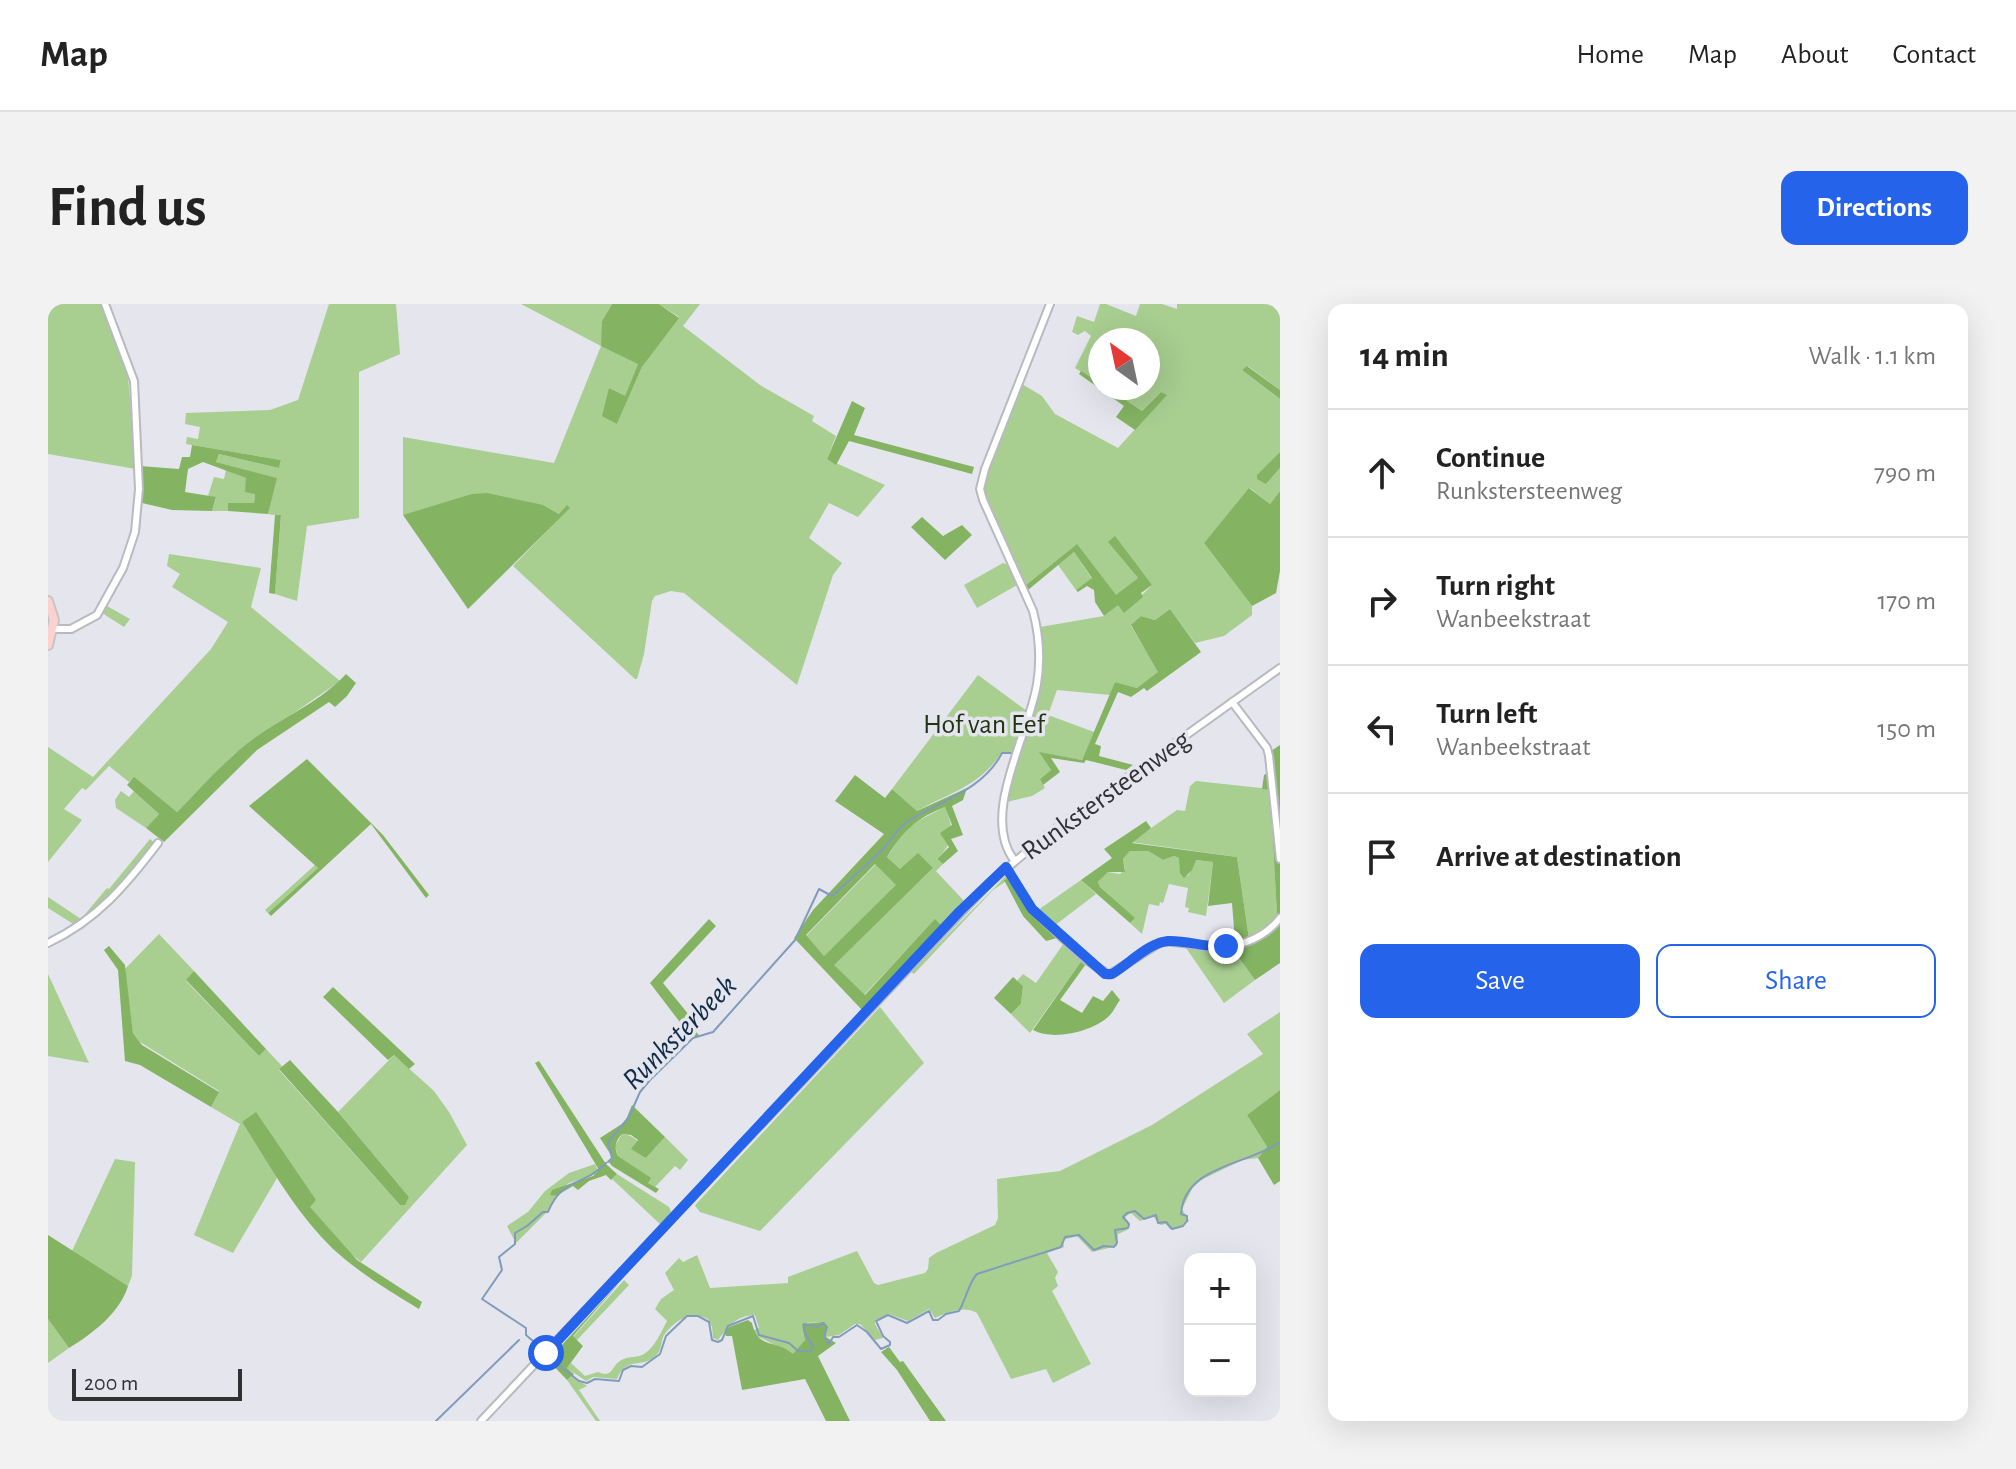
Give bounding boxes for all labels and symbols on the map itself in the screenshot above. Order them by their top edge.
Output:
north arrow [1088,328,1160,400]
park label: Hof van Eef [923,711,1047,739]
street label: Runkstersteenweg [1017,725,1196,866]
route end [1208,928,1244,964]
water label: Runksterbeek [617,970,742,1095]
route start [528,1335,564,1371]
scale bar [72,1365,242,1401]

